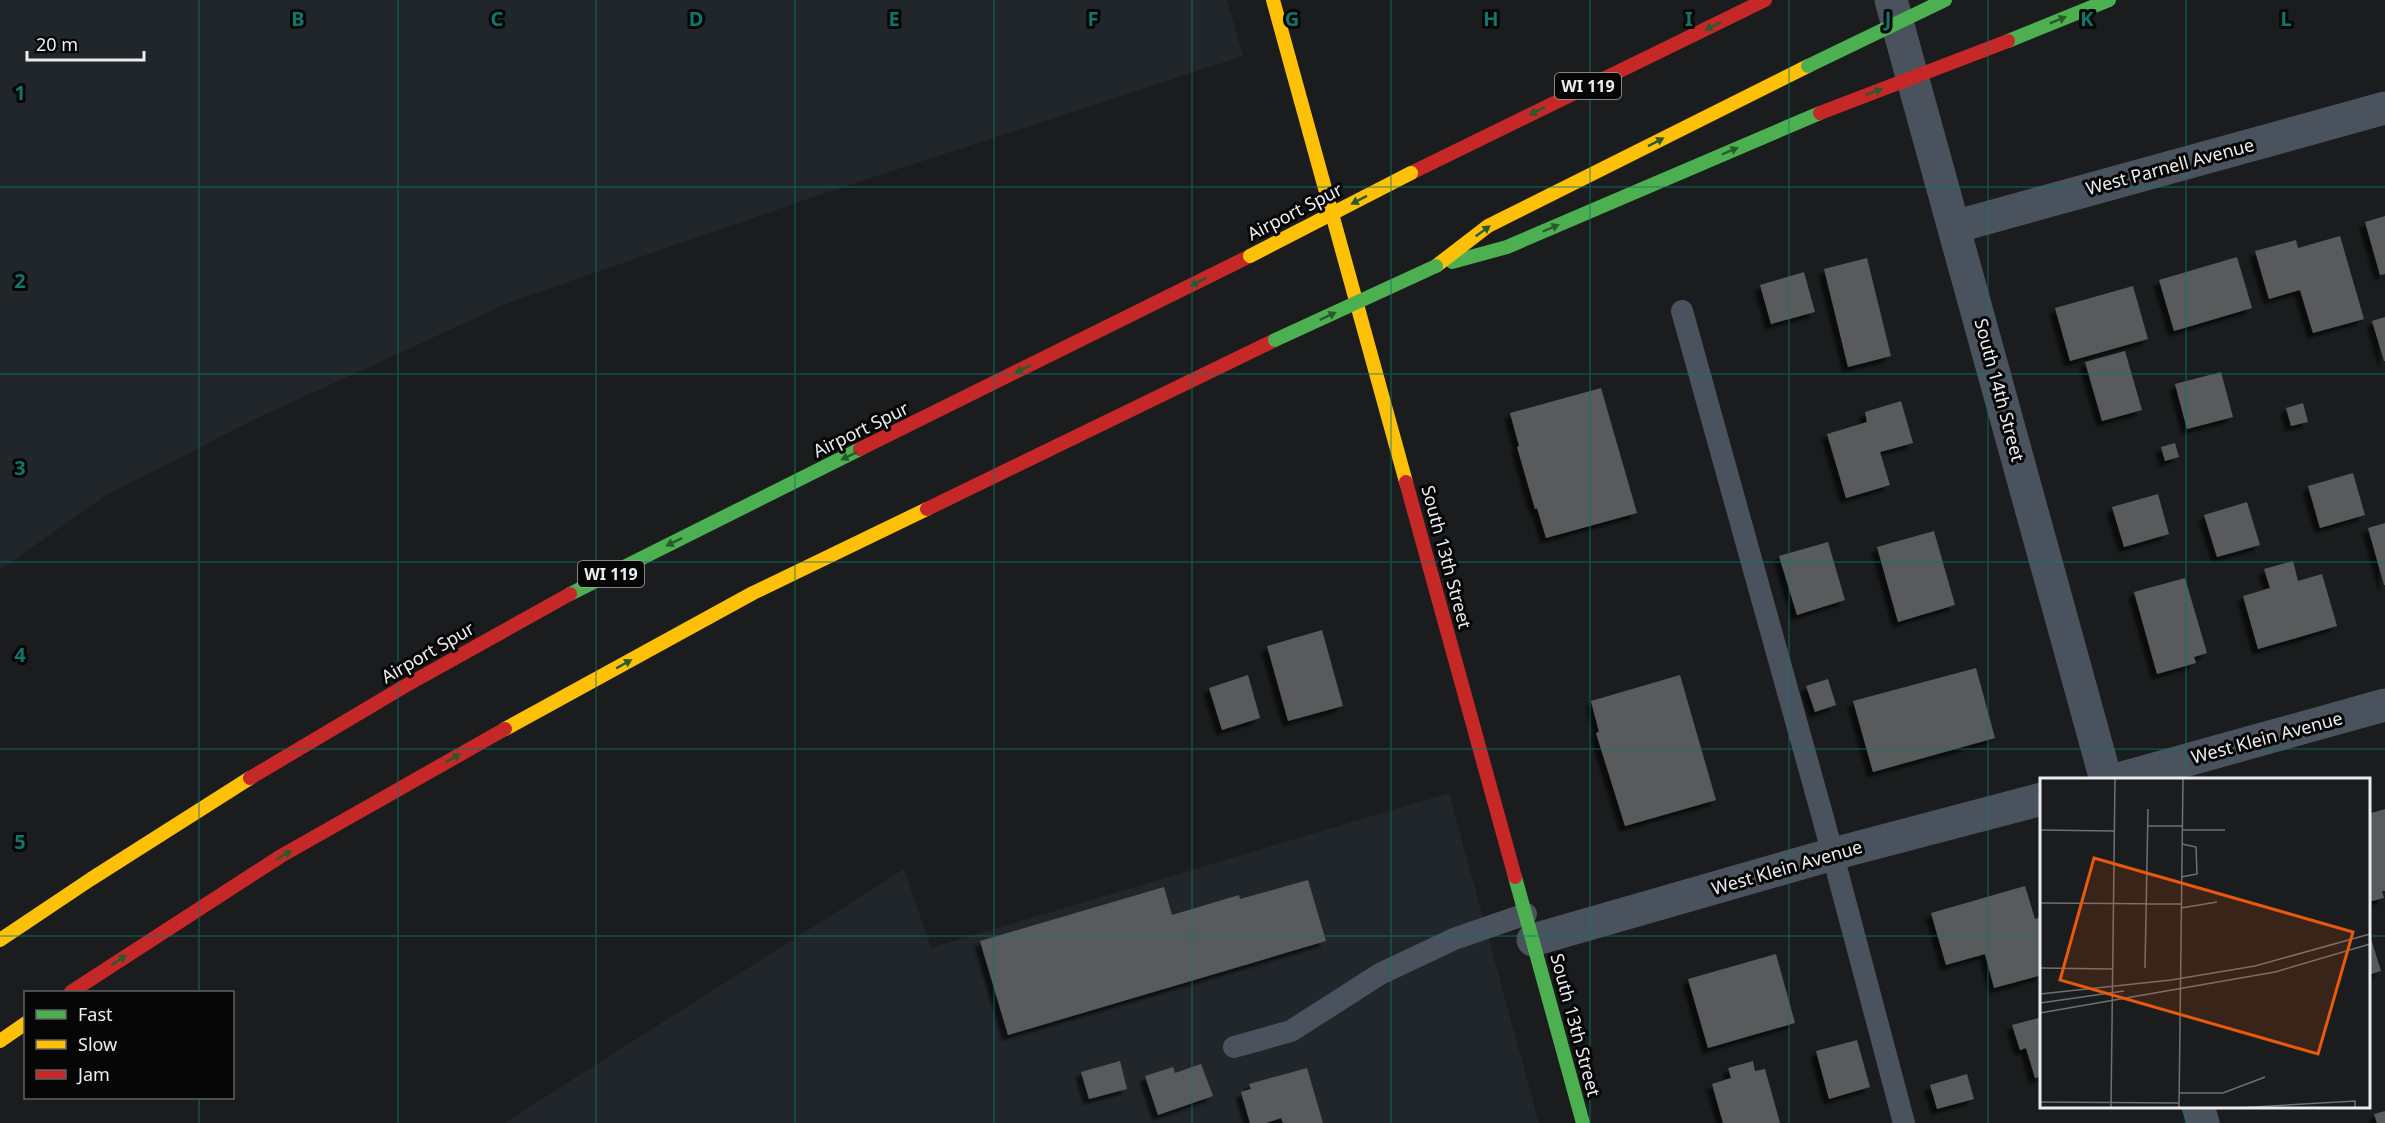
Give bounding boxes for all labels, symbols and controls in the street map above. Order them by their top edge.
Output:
text: B [291,5,305,32]
text: C [491,5,504,32]
text: D [689,5,703,32]
text: E [888,5,900,32]
text: F [1088,5,1098,32]
text: G [1285,5,1299,32]
text: H [1483,5,1499,32]
text: I [1685,5,1693,32]
text: J [1883,5,1891,32]
text: K [2080,5,2094,32]
text: L [2280,5,2292,32]
one-way arrow [2050,15,2068,25]
one-way arrow [1704,21,1721,30]
scale bar [27,24,144,62]
text: 20 m [36,32,78,56]
road number: WI 119 [1555,73,1621,99]
text: 1 [14,79,26,106]
one-way arrow [1865,87,1883,96]
one-way arrow [1529,106,1546,116]
street label: West Parnell Avenue [2083,132,2256,200]
one-way arrow [1648,137,1665,147]
one-way arrow [1722,146,1740,156]
street label: Airport Spur [1243,177,1347,245]
one-way arrow [1350,195,1367,204]
one-way arrow [1542,223,1560,232]
one-way arrow [1474,225,1490,237]
text: 2 [14,267,26,294]
one-way arrow [1189,277,1206,287]
one-way arrow [1320,311,1337,320]
street label: South 14th Street [1969,315,2031,464]
one-way arrow [1015,365,1032,374]
street label: Airport Spur [809,395,913,463]
one-way arrow [840,451,857,460]
text: 3 [14,454,26,481]
street label: South 13th Street [1416,482,1478,631]
one-way arrow [665,537,683,547]
road number: WI 119 [578,561,644,587]
street label: Airport Spur [377,616,479,688]
text: 4 [14,641,26,668]
one-way arrow [615,659,632,669]
street label: West Klein Avenue [2188,705,2345,769]
one-way arrow [445,753,461,764]
inset map [2040,778,2370,1108]
text: 5 [14,828,26,855]
street label: West Klein Avenue [1708,834,1865,900]
one-way arrow [276,850,292,861]
street label: South 13th Street [1545,950,1607,1099]
one-way arrow [111,955,127,966]
legend [24,991,234,1099]
text: Fast [78,1002,113,1026]
text: Slow [78,1032,117,1056]
text: Jam [76,1062,110,1086]

